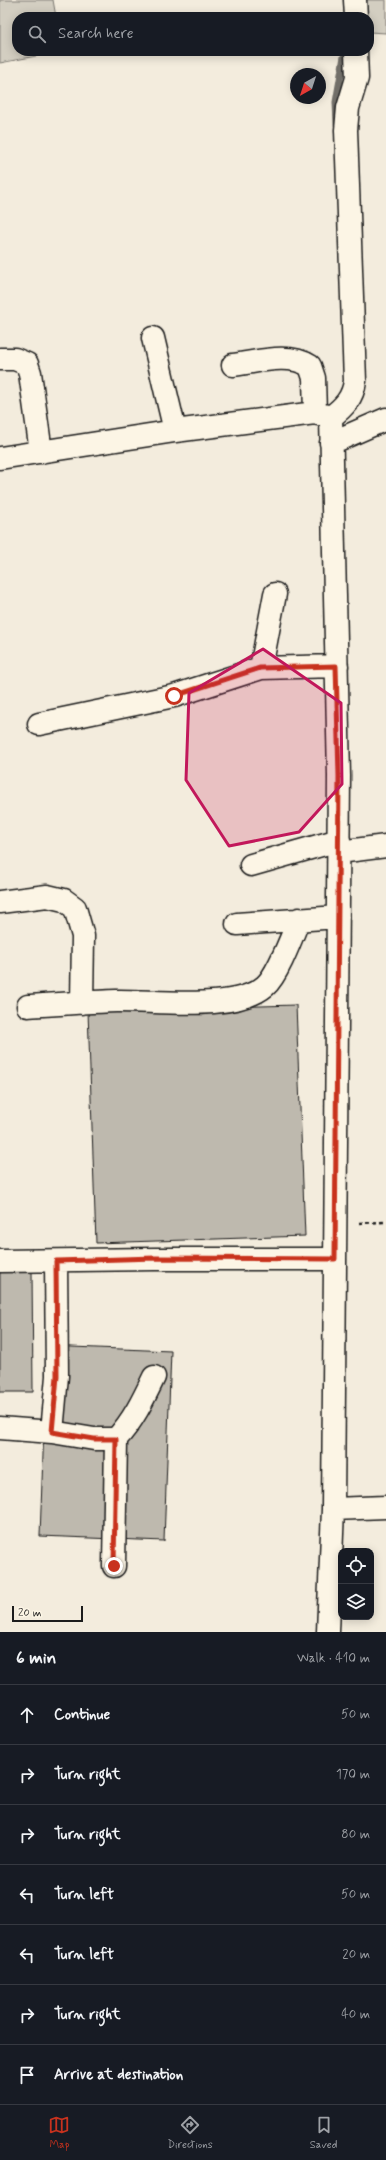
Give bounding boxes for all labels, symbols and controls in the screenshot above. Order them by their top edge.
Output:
search box [12,12,374,56]
icon: search [26,23,48,45]
text: Search here [58,24,134,44]
north arrow [290,68,326,104]
route start [165,687,183,705]
map controls [338,1548,374,1620]
button: locate [338,1548,374,1584]
route end [105,1557,123,1575]
button: layers [338,1584,374,1620]
scale bar [12,1604,83,1623]
text: 20 m [18,1606,41,1620]
text: 6 min [16,1647,56,1669]
text: Walk · 410 m [297,1650,370,1667]
icon: ahead [16,1704,38,1726]
text: Continue [54,1705,110,1725]
text: 50 m [341,1706,370,1723]
icon: right [16,1764,38,1786]
text: Turn right [54,1765,121,1785]
text: 170 m [336,1766,370,1783]
icon: right [16,1824,38,1846]
text: Turn right [54,1825,121,1845]
text: 80 m [341,1826,370,1843]
icon: left [16,1884,38,1906]
text: Turn left [54,1885,114,1905]
text: 50 m [341,1886,370,1903]
icon: left [16,1944,38,1966]
text: Turn left [54,1945,114,1965]
text: 20 m [342,1946,370,1963]
icon: right [16,2004,38,2026]
text: Turn right [54,2005,121,2025]
text: 40 m [341,2006,370,2023]
icon: arrive [16,2064,38,2086]
text: Arrive at destination [54,2065,183,2085]
tab: Map [48,2114,70,2152]
tab: Directions [167,2114,213,2152]
tab: Saved [310,2114,337,2152]

